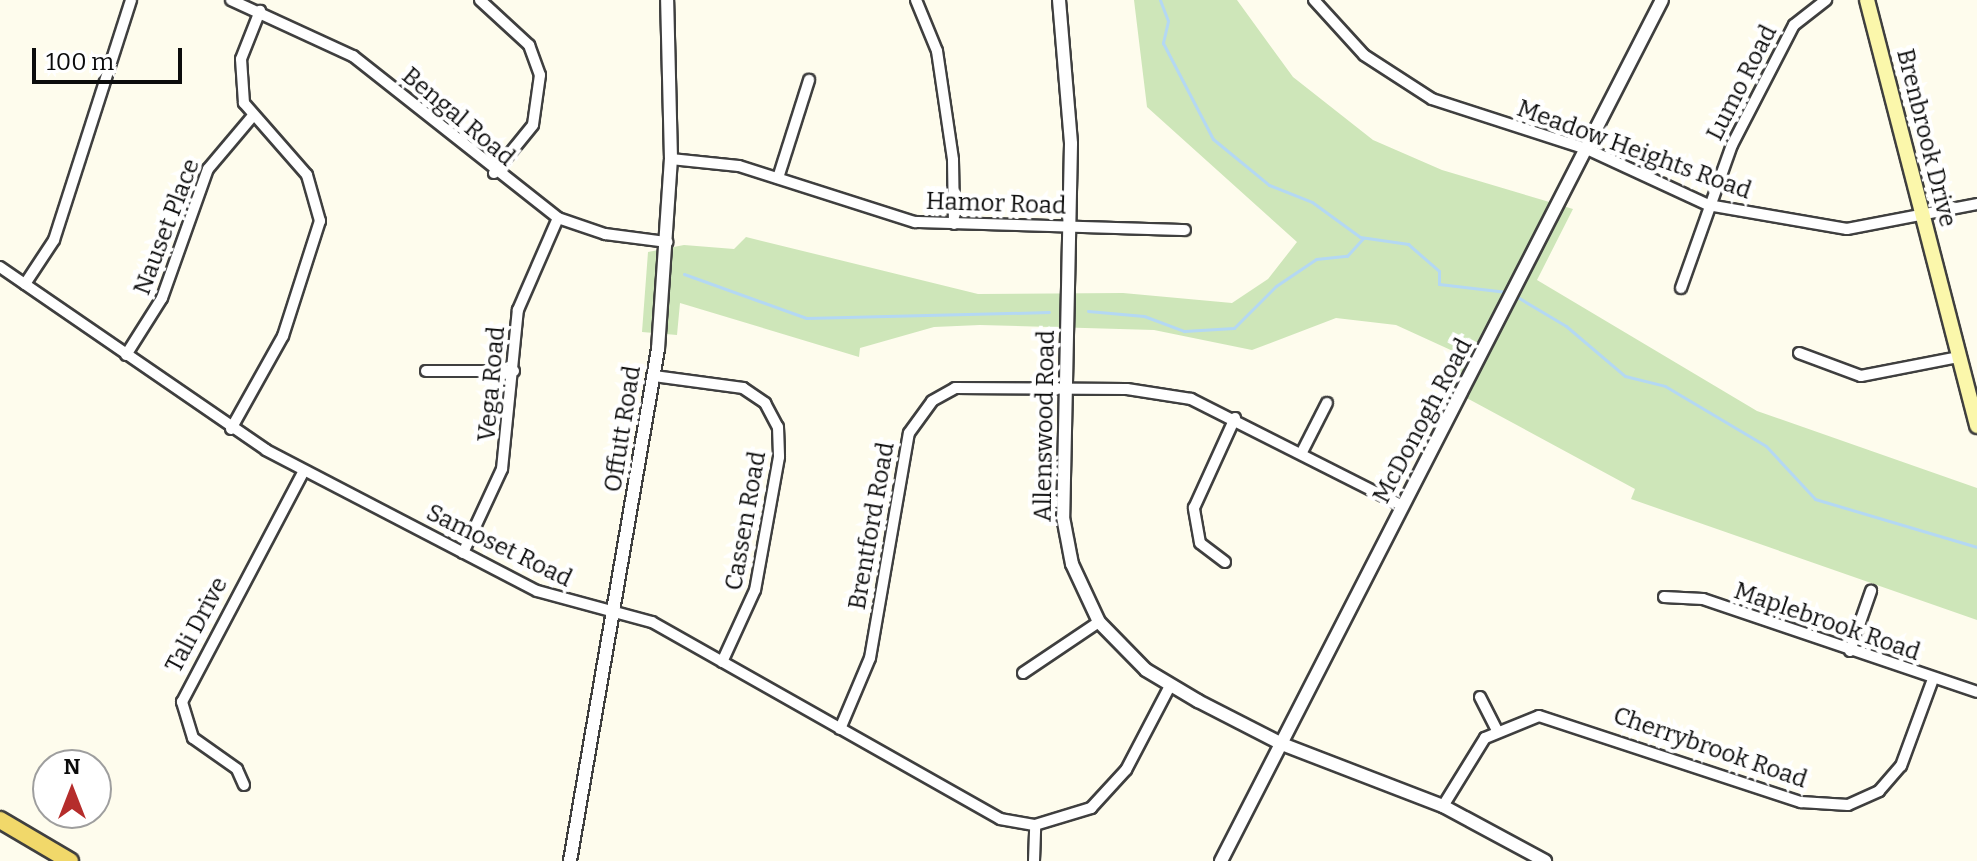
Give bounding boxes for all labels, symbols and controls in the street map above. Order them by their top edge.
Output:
street label: Lumo Road [1701,20,1783,146]
scale bar [36,32,186,82]
street label: Brenbrook Drive [1890,46,1962,230]
text: 100 m [46,48,114,76]
street label: Bengal Road [396,62,520,172]
street label: Meadow Heights Road [1513,94,1755,206]
street label: Nauset Place [128,155,206,299]
street label: Hamor Road [925,187,1067,221]
street label: Vega Road [473,325,511,443]
street label: Allenswood Road [1029,330,1061,522]
street label: McDonogh Road [1367,334,1479,508]
street label: Offutt Road [599,364,647,494]
street label: Brentford Road [843,440,901,612]
street label: Cassen Road [720,449,772,593]
street label: Samoset Road [422,498,576,594]
street label: Tali Drive [160,572,234,678]
street label: Maplebrook Road [1730,577,1924,667]
street label: Cherrybrook Road [1609,701,1811,795]
north arrow [32,749,112,829]
text: N [64,753,80,780]

